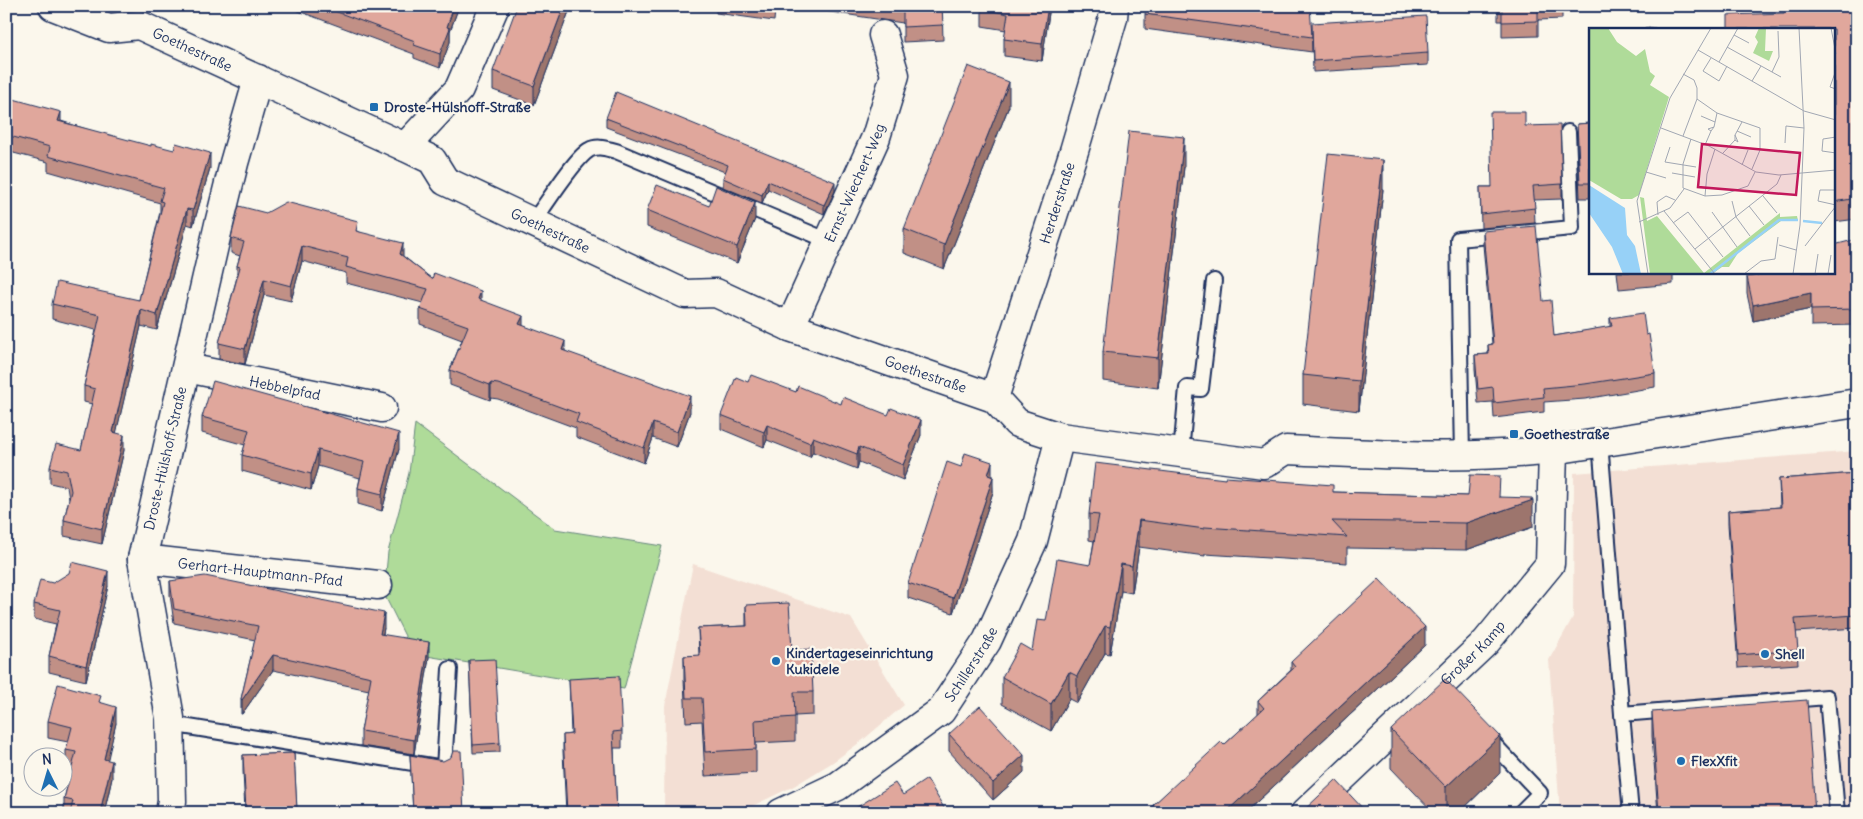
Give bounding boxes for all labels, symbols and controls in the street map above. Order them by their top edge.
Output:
street label: Goethestraße [150,23,235,76]
inset map [1589,28,1836,274]
place label: Droste-Hülshoff-Straße [384,98,531,116]
marker: Droste-Hülshoff-Straße [368,101,380,113]
street label: Ernst-Wiechert-Weg [821,121,889,245]
street label: Herderstraße [1036,160,1079,246]
street label: Goethestraße [508,204,593,257]
street label: Goethestraße [882,352,969,397]
street label: Hebbelpfad [248,372,322,404]
street label: Droste-Hülshoff-Straße [140,385,190,532]
place label: Goethestraße [1524,425,1610,443]
marker: Goethestraße [1508,428,1520,440]
street label: Gerhart-Hauptmann-Pfad [177,554,344,590]
street label: Großer Kamp [1437,617,1509,689]
street label: Schillerstraße [940,624,1001,705]
place label: Kindertageseinrichtung Kukidele [786,644,933,678]
place label: Shell [1775,645,1805,663]
marker: Shell [1759,648,1771,660]
marker: Kindertageseinrichtung Kukidele [770,655,782,667]
north arrow [22,746,72,796]
text: N [41,750,52,768]
place label: FlexXfit [1691,752,1738,770]
marker: FlexXfit [1675,755,1687,767]

